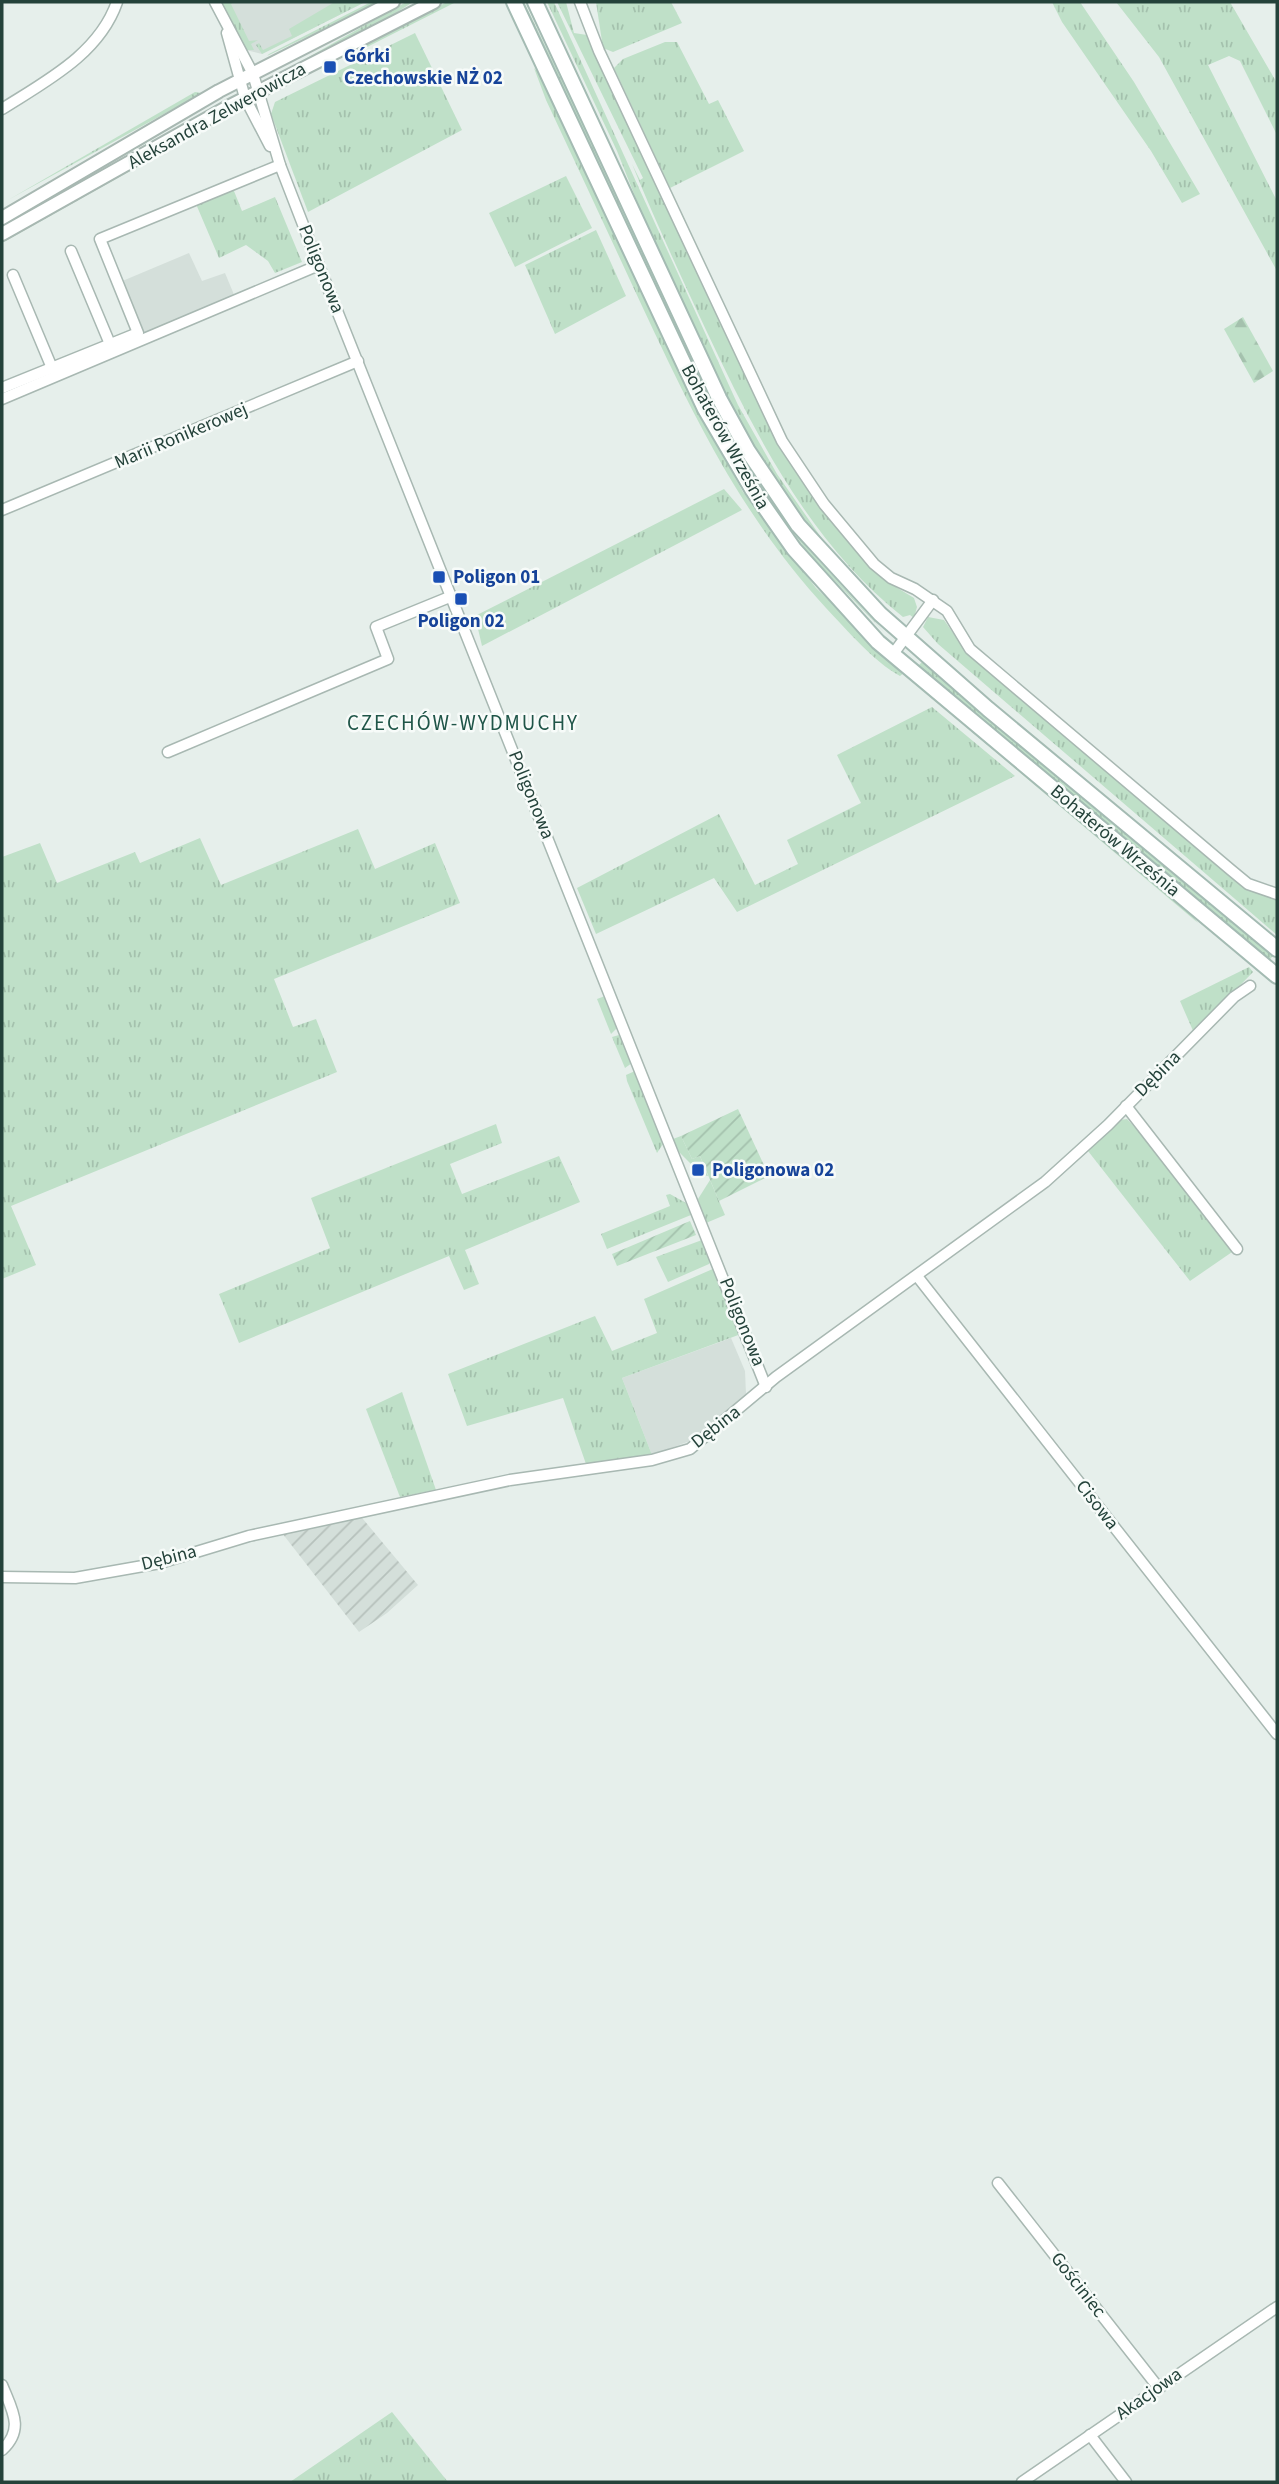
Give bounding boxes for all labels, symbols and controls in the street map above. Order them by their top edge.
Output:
place label: Górki Czechowskie NŻ 02 [344,43,503,92]
street label: Aleksandra Zelwerowicza [123,56,311,176]
marker: Górki Czechowskie NŻ 02 [322,59,338,75]
street label: Poligonowa [291,221,351,317]
street label: Bohaterów Września [674,360,776,514]
street label: Marii Ronikerowej [110,396,252,476]
place label: Poligon 01 [453,564,540,591]
marker: Poligon 01 [431,569,447,585]
marker: Poligon 02 [453,591,469,607]
place label: Poligon 02 [417,608,505,635]
district label: CZECHÓW-WYDMUCHY [347,708,579,738]
street label: Poligonowa [501,747,561,843]
street label: Bohaterów Września [1044,779,1186,903]
street label: Dębina [1129,1045,1187,1103]
place label: Poligonowa 02 [712,1157,834,1184]
marker: Poligonowa 02 [690,1162,706,1178]
street label: Poligonowa [712,1274,772,1370]
street label: Dębina [686,1399,746,1455]
street label: Cisowa [1069,1474,1125,1536]
street label: Dębina [138,1538,200,1578]
street label: Gościniec [1044,2247,1112,2324]
street label: Akacjowa [1110,2361,1188,2427]

